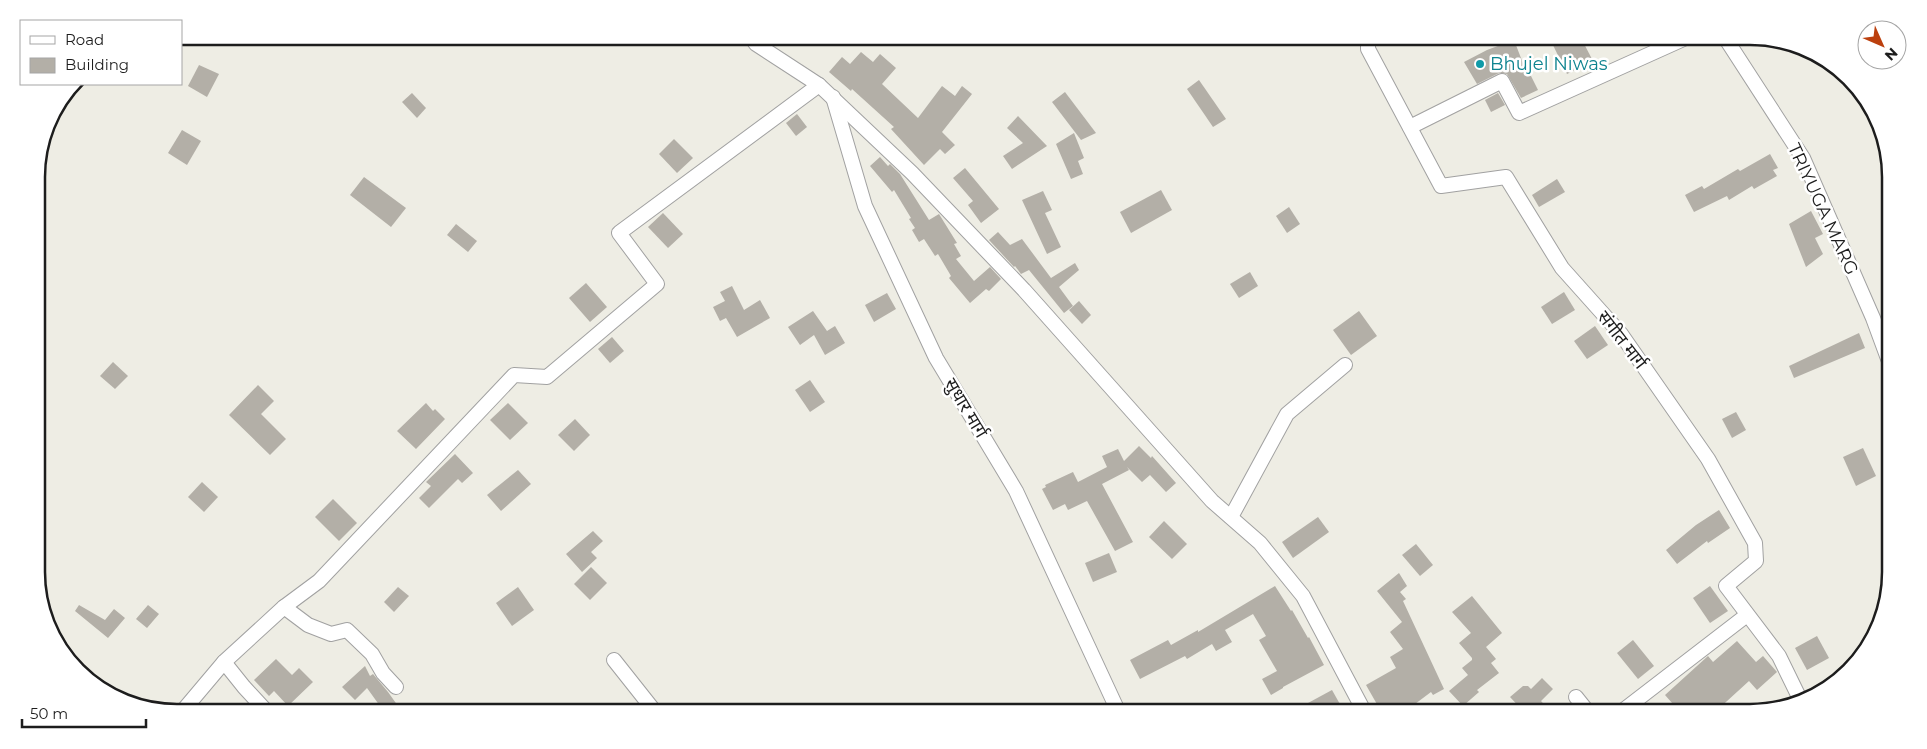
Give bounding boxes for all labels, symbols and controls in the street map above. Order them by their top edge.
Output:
legend [20,20,182,85]
north arrow [1857,20,1907,70]
text: Road [65,30,104,49]
text: N [1881,44,1902,65]
place label: Bhujel Niwas [1490,53,1608,75]
text: Building [65,55,129,74]
marker: Bhujel Niwas [1474,58,1486,70]
street label: TRIYUGA MARG [1783,140,1863,278]
street label: संगीत मार्ग [1593,307,1652,374]
street label: सुधार मार्ग [939,374,993,443]
scale bar [22,696,146,728]
text: 50 m [30,704,68,723]

